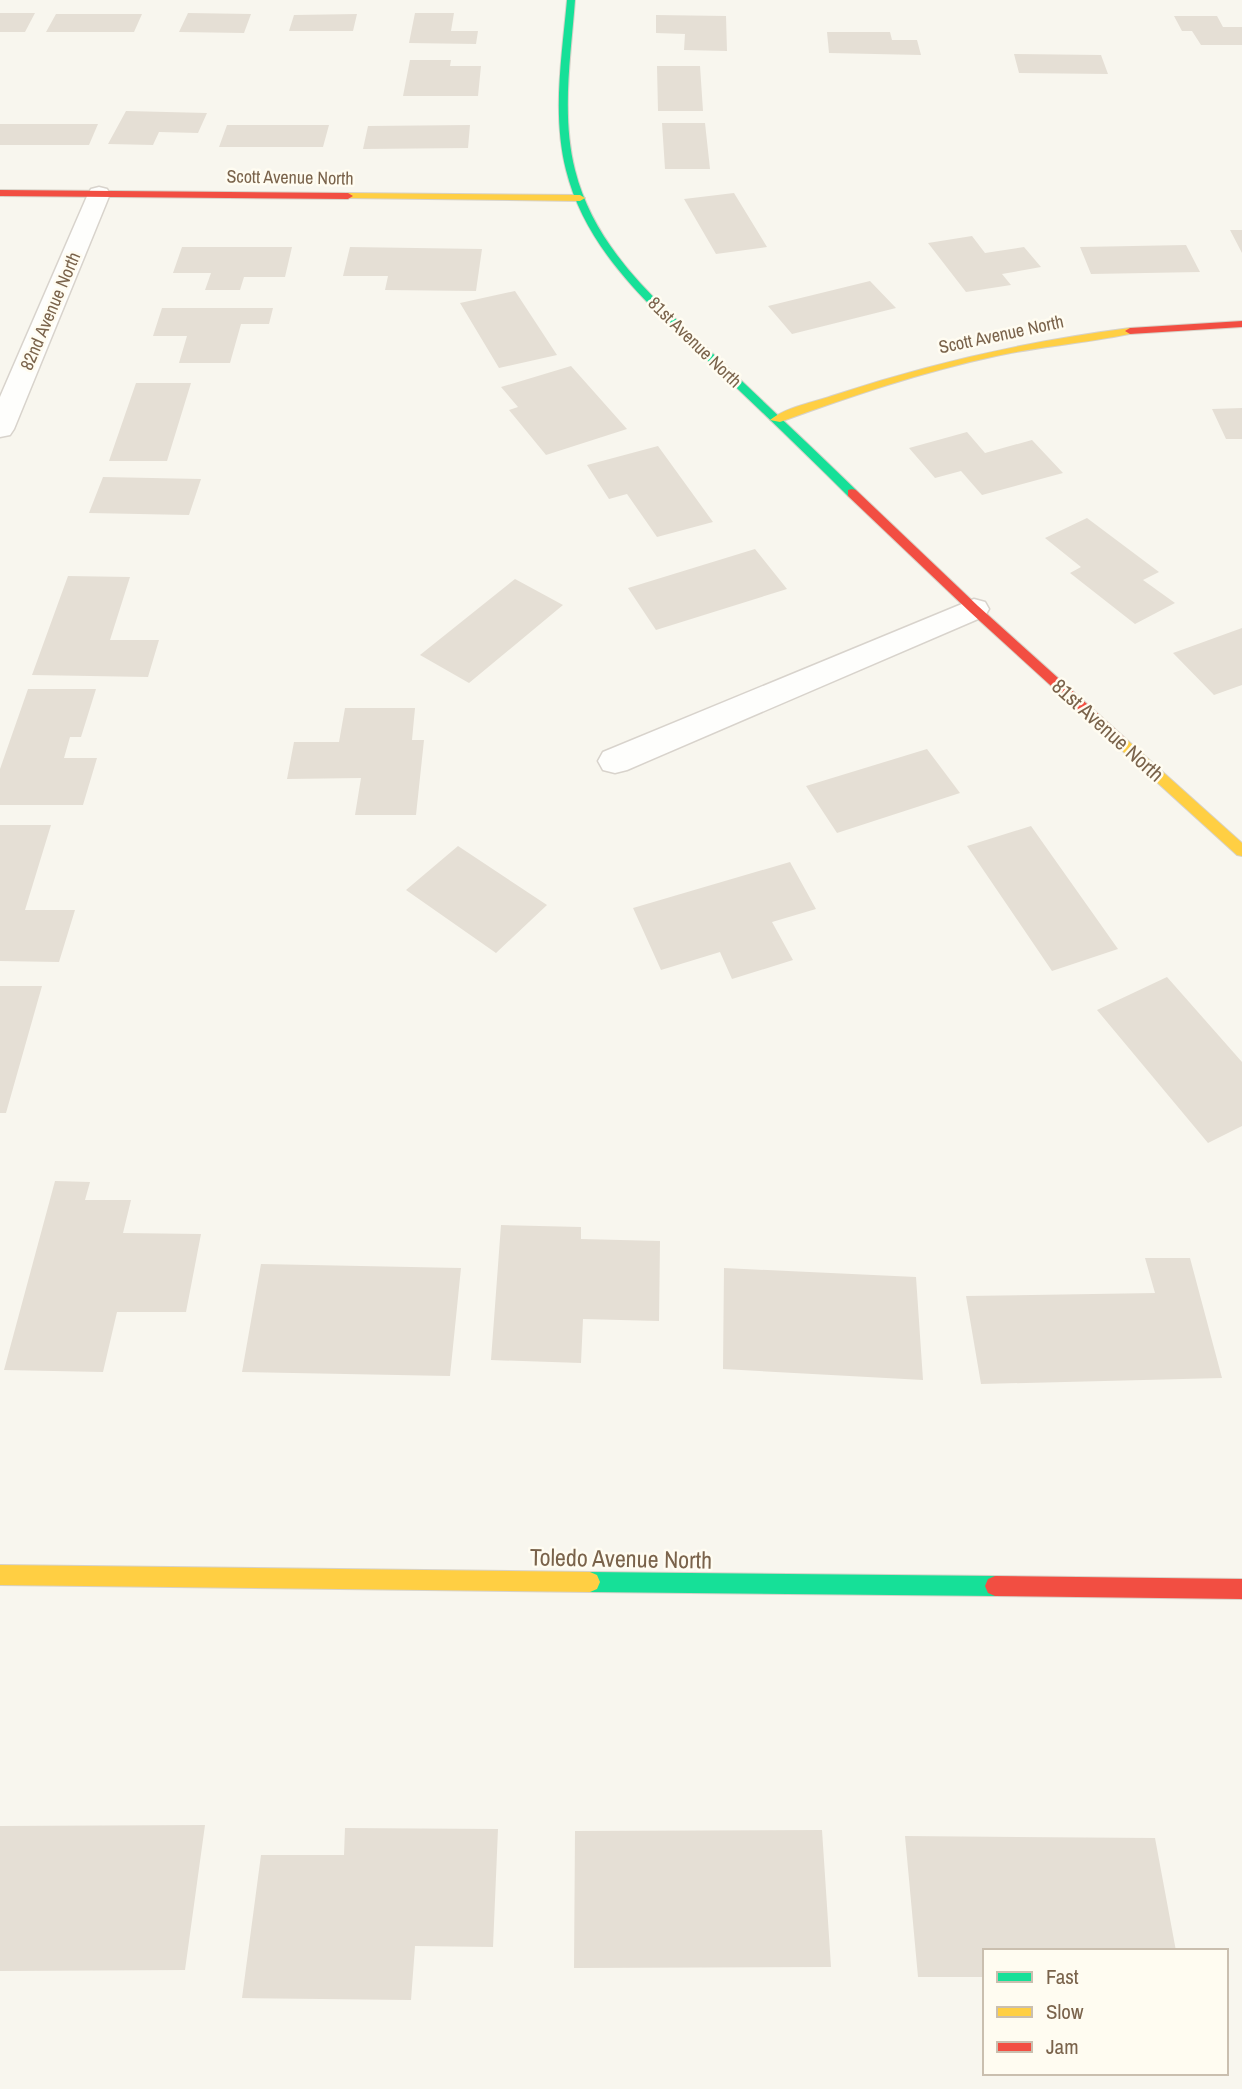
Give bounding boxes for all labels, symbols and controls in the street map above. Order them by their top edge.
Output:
street label: Scott Avenue North [226,163,354,191]
street label: 82nd Avenue North [14,248,86,374]
street label: 81st Avenue North [643,291,747,393]
street label: Scott Avenue North [936,309,1066,359]
street label: 81st Avenue North [1046,672,1170,788]
street label: Toledo Avenue North [530,1540,712,1576]
legend [983,1949,1228,2075]
text: Fast [1046,1962,1079,1991]
text: Slow [1046,1997,1084,2026]
text: Jam [1046,2032,1079,2061]

